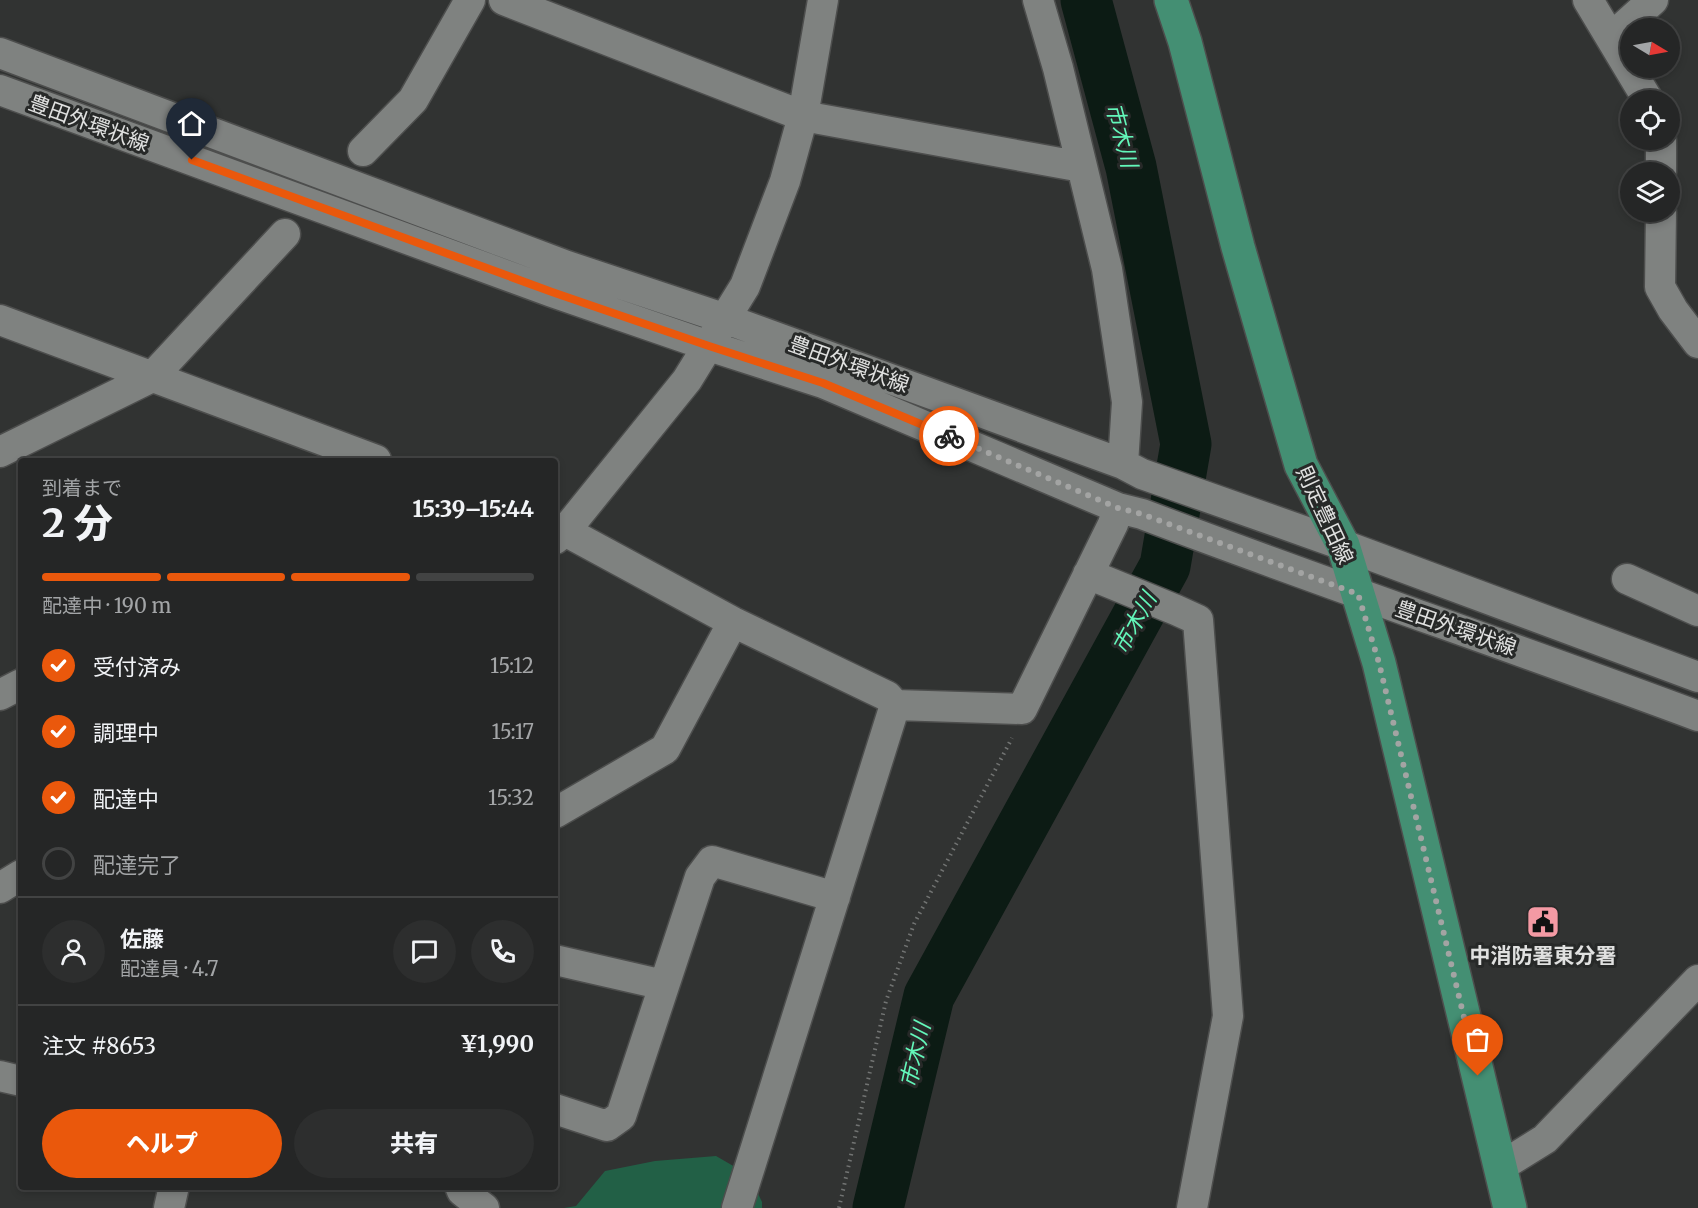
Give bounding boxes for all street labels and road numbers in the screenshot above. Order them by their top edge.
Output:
street label: 豊田外環状線 [25,89,153,157]
street label: 豊田外環状線 [785,330,913,398]
street label: 則定豊田線 [1291,462,1359,568]
street label: 豊田外環状線 [1392,595,1520,661]

